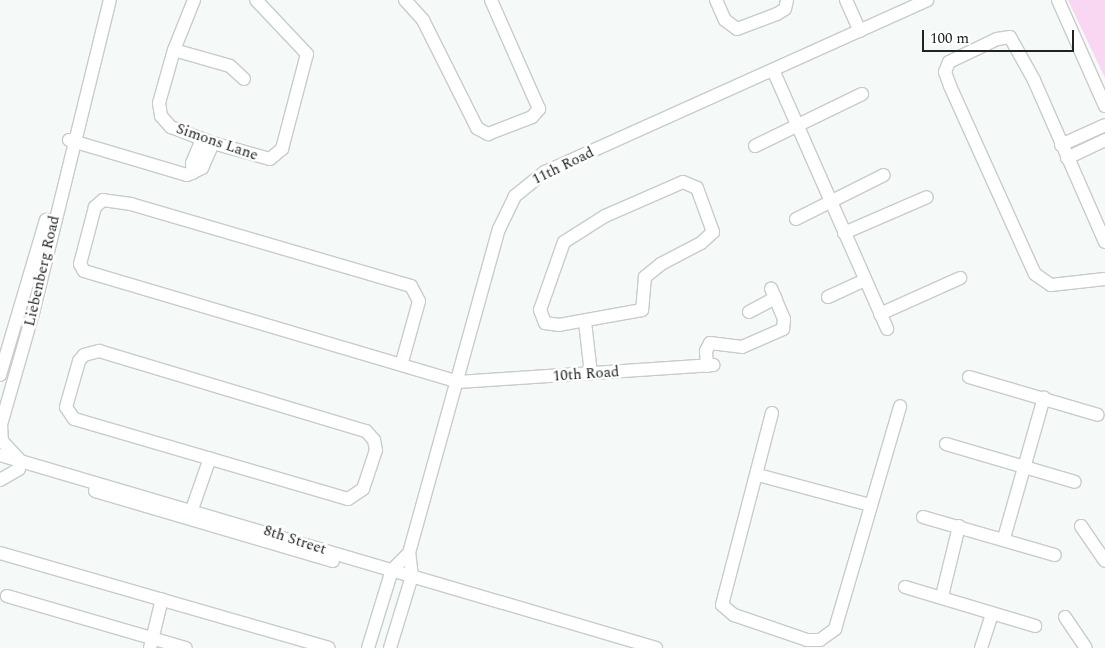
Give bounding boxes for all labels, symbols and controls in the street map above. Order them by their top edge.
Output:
scale bar [925,20,1078,52]
text: 100 m [930,27,969,50]
street label: Simons Lane [174,120,260,164]
street label: 11th Road [529,143,597,189]
street label: Liebenberg Road [20,214,64,328]
street label: 10th Road [552,363,620,385]
street label: 8th Street [261,521,329,559]

